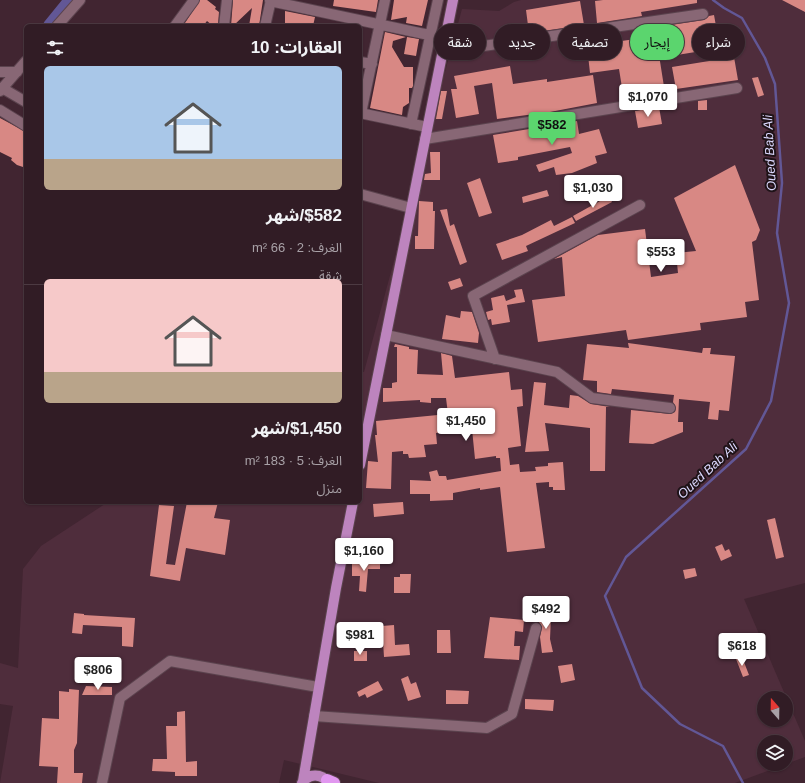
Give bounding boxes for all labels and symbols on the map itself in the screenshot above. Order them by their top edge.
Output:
pin: $1,070 [615,84,681,118]
pin: $582 [528,112,576,146]
water label: Oued Bab Ali [760,113,779,191]
pin: $1,030 [560,175,626,209]
pin: $553 [637,239,685,273]
pin: $1,450 [433,408,499,442]
water label: Oued Bab Ali [674,438,741,502]
pin: $1,160 [331,538,397,572]
pin: $492 [522,596,570,630]
pin: $981 [336,622,384,656]
pin: $618 [718,633,766,667]
pin: $806 [74,657,122,691]
north arrow [757,691,793,727]

